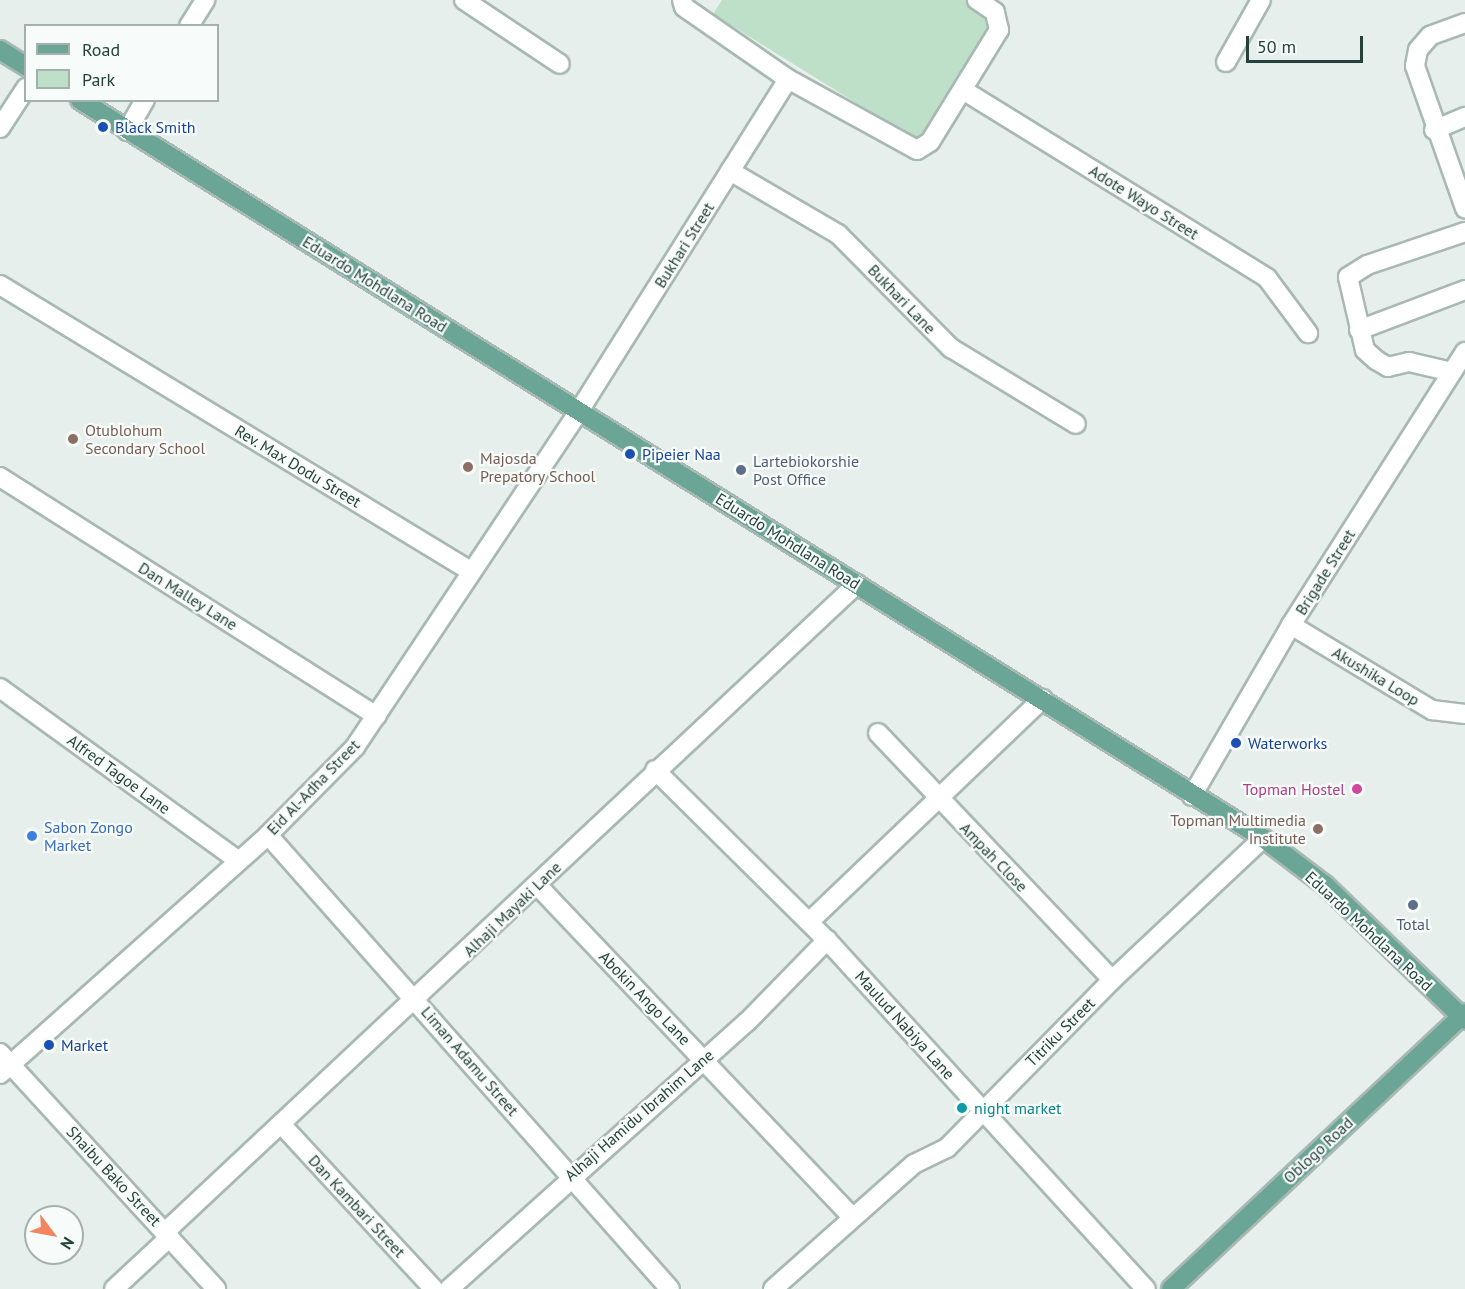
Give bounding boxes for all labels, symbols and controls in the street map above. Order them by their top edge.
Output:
legend [24,24,219,102]
scale bar [1249,24,1366,62]
text: 50 m [1257,35,1296,58]
text: Road [82,38,120,61]
text: Park [82,68,115,91]
place label: Black Smith [115,117,196,137]
marker: Black Smith [96,120,110,134]
street label: Adote Wayo Street [1086,161,1202,243]
street label: Bukhari Street [650,199,718,291]
street label: Eduardo Mohdlana Road [299,232,451,336]
street label: Bukhari Lane [864,260,940,338]
place label: Otublohum Secondary School [85,420,206,458]
street label: Rev. Max Dodu Street [231,420,365,512]
marker: Otublohum Secondary School [66,432,80,446]
place label: Pipeier Naa [642,444,721,464]
marker: Pipeier Naa [623,447,637,461]
place label: Majosda Prepatory School [480,448,596,486]
place label: Lartebiokorshie Post Office [753,451,859,489]
marker: Majosda Prepatory School [461,460,475,474]
marker: Lartebiokorshie Post Office [734,463,748,477]
street label: Eduardo Mohdlana Road [712,489,864,593]
street label: Brigade Street [1291,526,1359,618]
street label: Dan Malley Lane [135,558,241,634]
street label: Akushika Loop [1329,642,1423,710]
street label: Alfred Tagoe Lane [64,730,174,818]
place label: Waterworks [1248,733,1327,753]
street label: Eid Al-Adha Street [263,735,363,839]
marker: Waterworks [1229,736,1243,750]
place label: Topman Hostel [1243,779,1345,799]
marker: Topman Hostel [1350,782,1364,796]
place label: Topman Multimedia Institute [1170,810,1306,848]
place label: Sabon Zongo Market [44,817,133,855]
street label: Ampah Close [956,818,1032,896]
marker: Topman Multimedia Institute [1311,822,1325,836]
marker: Sabon Zongo Market [25,829,39,843]
street label: Alhaji Mayaki Lane [459,857,565,961]
street label: Eduardo Mohdlana Road [1302,867,1436,995]
marker: Total [1406,898,1420,912]
place label: Total [1396,914,1430,934]
street label: Abokin Ango Lane [595,947,695,1049]
street label: Maulud Nabiya Lane [851,967,959,1083]
street label: Titriku Street [1021,993,1099,1071]
street label: Liman Adamu Street [417,1002,523,1120]
place label: Market [61,1035,108,1055]
marker: Market [42,1038,56,1052]
street label: Alhaji Hamidu Ibrahim Lane [561,1045,717,1185]
place label: night market [974,1098,1061,1118]
marker: night market [955,1101,969,1115]
street label: Oblogo Road [1279,1113,1357,1187]
street label: Shaibu Bako Street [63,1122,165,1230]
street label: Dan Kambari Street [305,1151,409,1261]
north arrow [24,1205,84,1265]
text: N [56,1234,79,1253]

